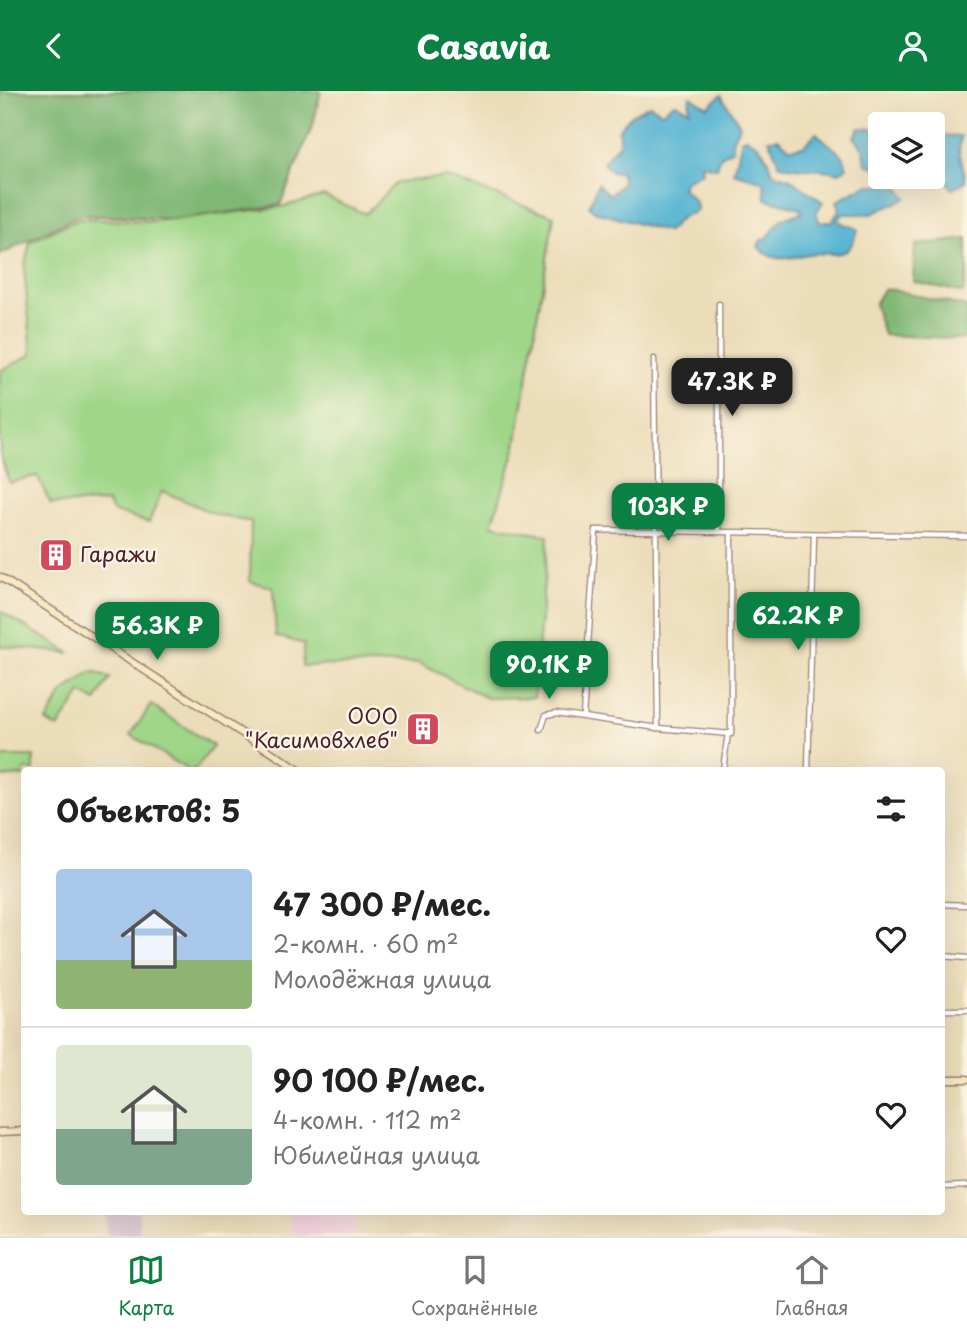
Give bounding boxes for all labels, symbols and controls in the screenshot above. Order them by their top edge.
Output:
text: Casavia [416,22,551,70]
icon: back [35,27,73,65]
icon: person [894,27,932,65]
map controls [868,112,945,189]
button: layers [868,112,945,189]
pin: 47.3K ₽ [667,359,797,418]
text: 47.3K ₽ [687,363,777,398]
pin: 103K ₽ [611,483,725,543]
text: 103K ₽ [628,488,708,523]
building icon: Гаражи [37,536,75,574]
place label: Гаражи [80,537,157,569]
pin: 62.2K ₽ [733,593,863,652]
text: 62.2K ₽ [753,597,843,632]
pin: 56.3K ₽ [92,603,222,662]
text: 56.3K ₽ [111,607,203,642]
pin: 90.1K ₽ [484,641,614,701]
text: 90.1K ₽ [506,646,592,681]
place label: ООО "Касимовхлеб" [245,699,398,755]
building icon: ООО "Касимовхлеб" [404,710,442,748]
text: Объектов: 5 [56,787,241,832]
icon: filters [872,790,910,828]
text: 47 300 ₽/мес. [273,881,491,926]
icon: home [112,897,196,981]
icon: heart [872,920,910,958]
text: 2-комн. · 60 m² [273,926,459,961]
text: Молодёжная улица [273,961,491,996]
text: 90 100 ₽/мес. [273,1057,486,1102]
icon: home [112,1073,196,1157]
icon: heart [872,1096,910,1134]
text: 4-комн. · 112 m² [273,1102,462,1137]
text: Юбилейная улица [273,1137,480,1172]
tab: Карта [118,1251,174,1321]
tab: Сохранённые [411,1251,538,1321]
tab: Главная [775,1251,849,1321]

